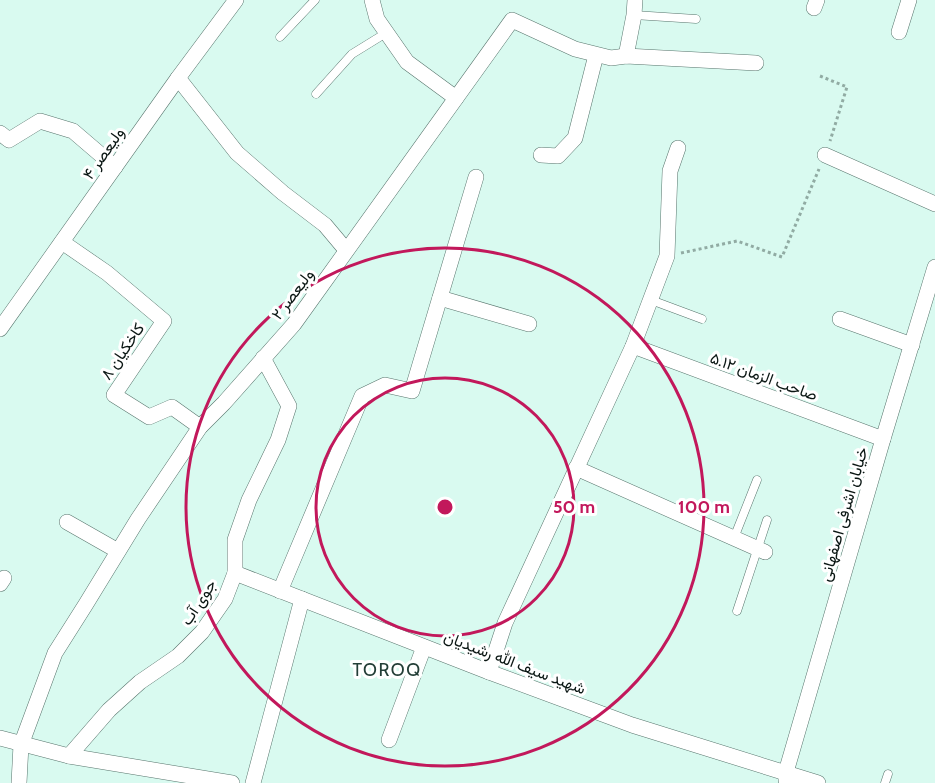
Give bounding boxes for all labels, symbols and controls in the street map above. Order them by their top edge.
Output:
street label: ولیعصر ۴ [79,124,129,184]
street label: ولیعصر ۲ [267,265,318,324]
street label: کاخکیان ۸ [97,319,148,383]
street label: صاحب الزمان ۵.۱۲ [707,348,820,406]
street label: خیابان اشرفی اصفهانی [815,444,873,584]
text: 50 m [553,496,595,518]
text: 100 m [678,496,730,518]
centre of rings [435,497,455,517]
street label: جوی آب [177,576,221,629]
street label: شهید سیف الله رشیدیان [441,627,588,699]
district label: TOROQ [352,659,422,681]

